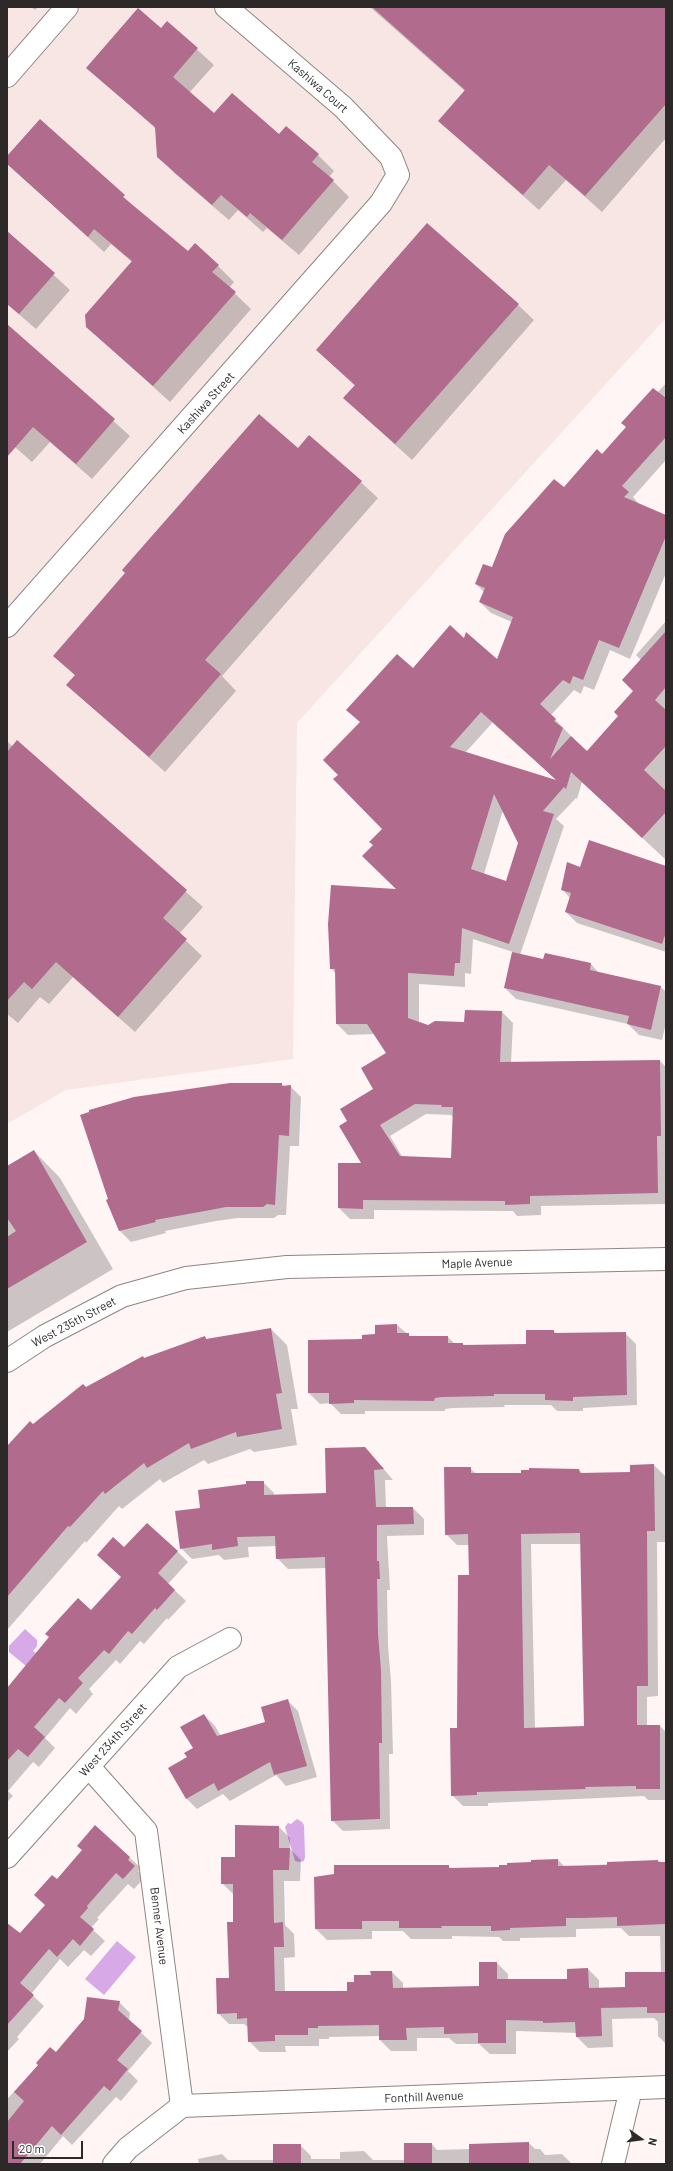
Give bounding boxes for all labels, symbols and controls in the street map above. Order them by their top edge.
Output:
street label: Kashiwa Court [285,56,351,116]
street label: Kashiwa Street [174,369,238,437]
street label: Maple Avenue [441,1255,513,1271]
street label: West 235th Street [29,1294,119,1350]
street label: West 234th Street [76,1700,150,1780]
street label: Benner Avenue [147,1886,171,1966]
street label: Fonthill Avenue [384,2088,464,2106]
north arrow [621,2119,661,2159]
scale bar [14,2133,85,2159]
text: N [646,2137,660,2147]
text: 20 m [19,2141,45,2155]

